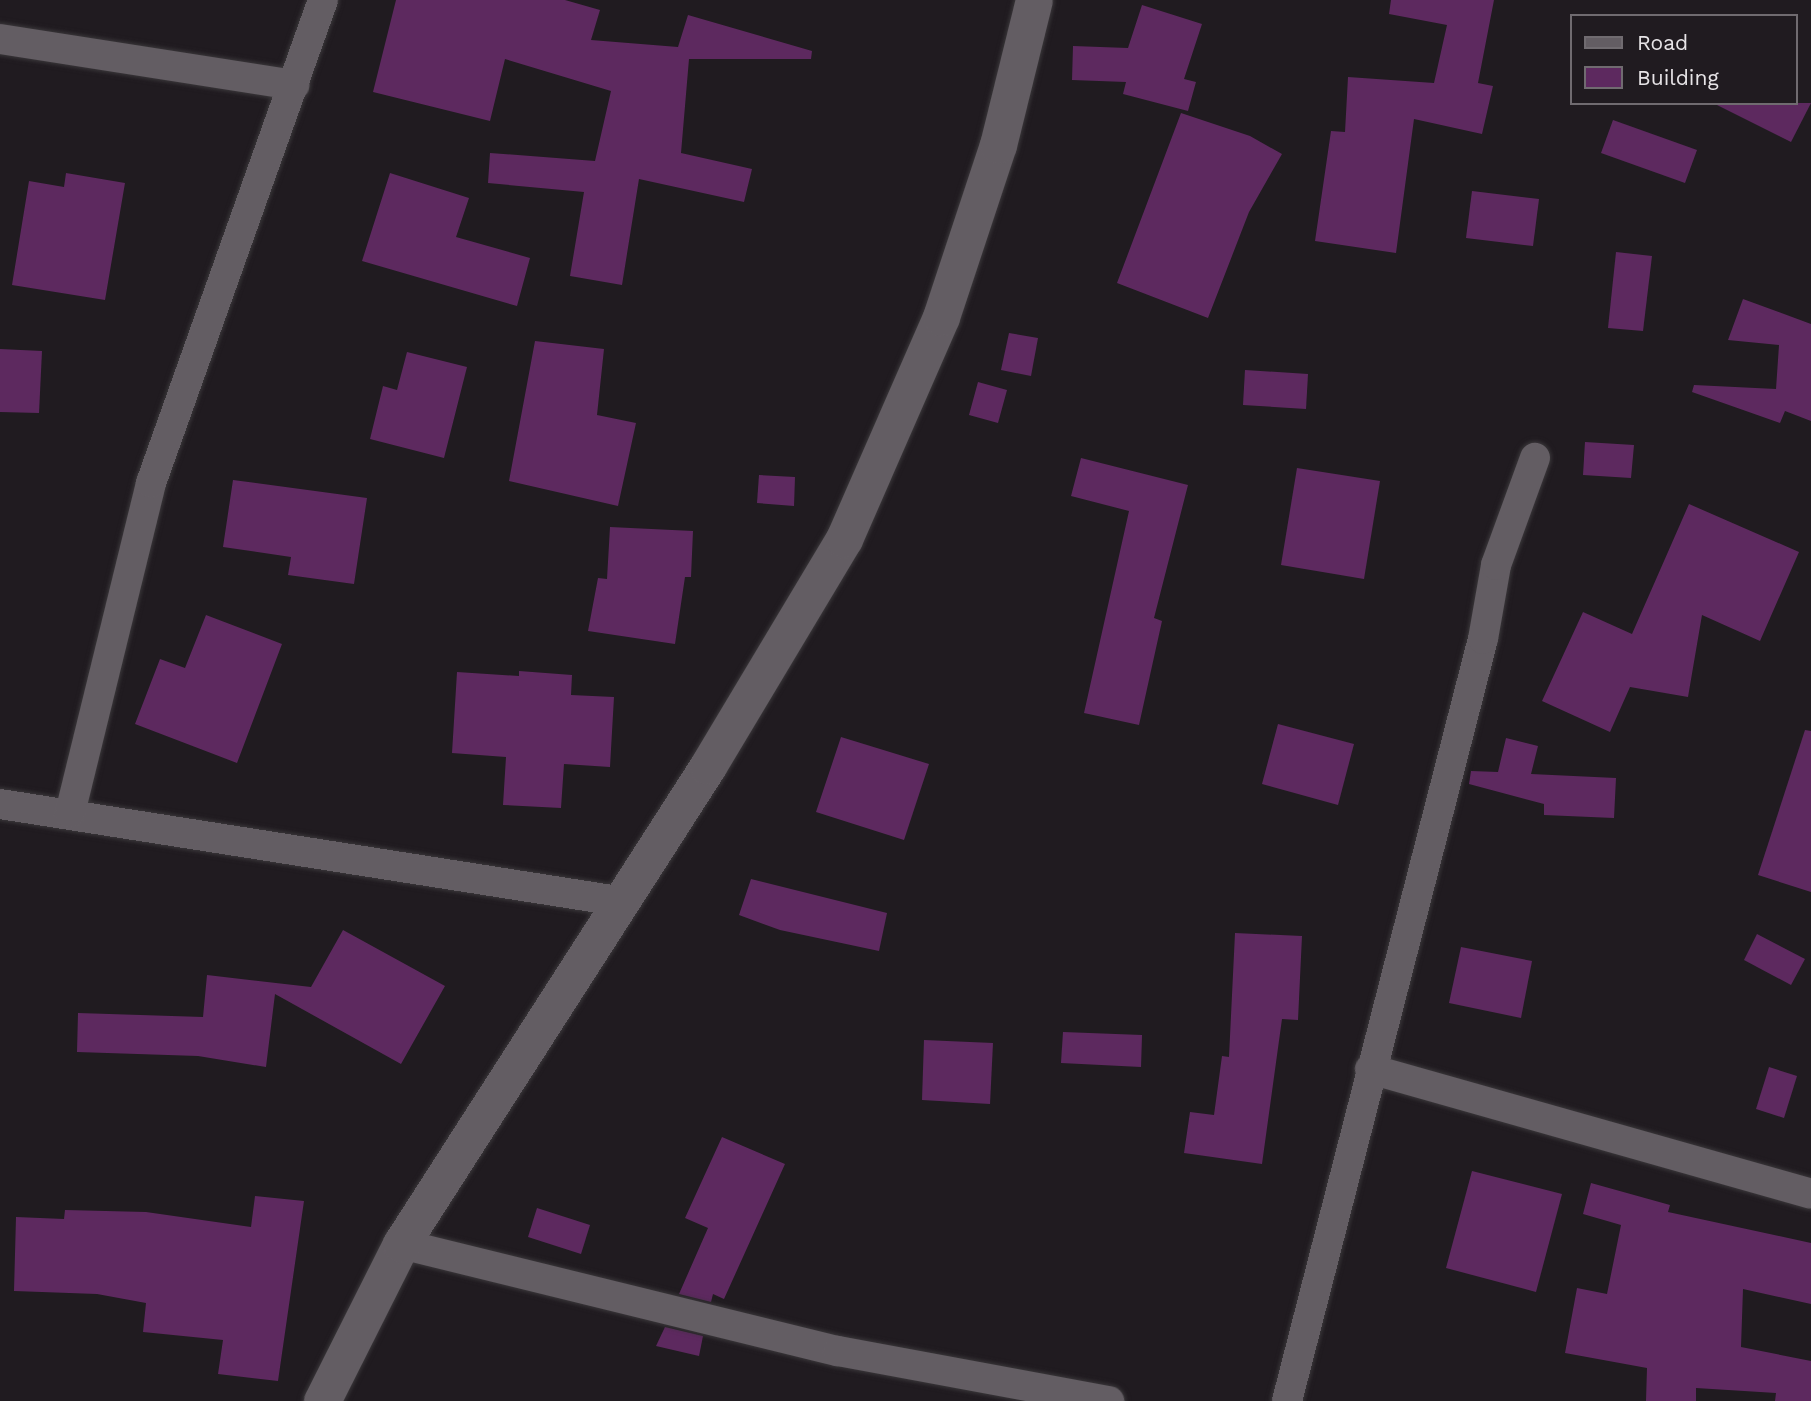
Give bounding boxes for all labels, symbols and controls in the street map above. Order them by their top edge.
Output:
legend [1570,14,1797,105]
text: Road [1637,30,1688,55]
text: Building [1637,65,1719,90]

